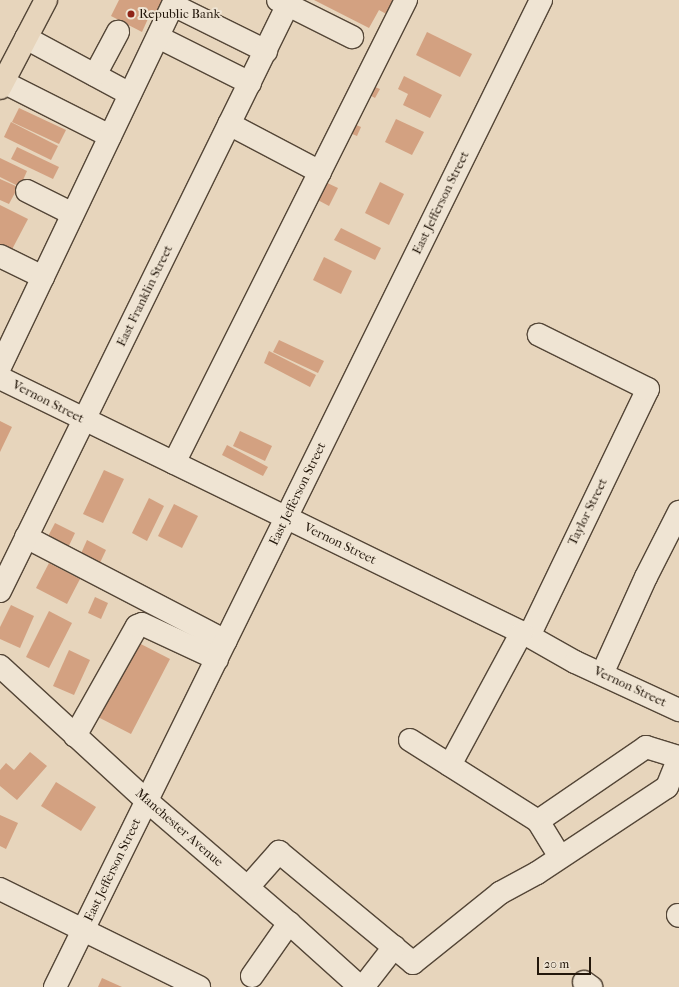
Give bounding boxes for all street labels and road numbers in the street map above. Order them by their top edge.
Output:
street label: East Jefferson Street [409,149,473,257]
street label: East Franklin Street [114,243,176,349]
street label: Vernon Street [10,377,86,427]
street label: East Jefferson Street [266,440,330,548]
street label: Taylor Street [565,476,611,548]
street label: Vernon Street [301,520,379,568]
street label: Vernon Street [591,663,669,711]
street label: Manchester Avenue [132,786,226,870]
street label: East Jefferson Street [81,816,145,924]

